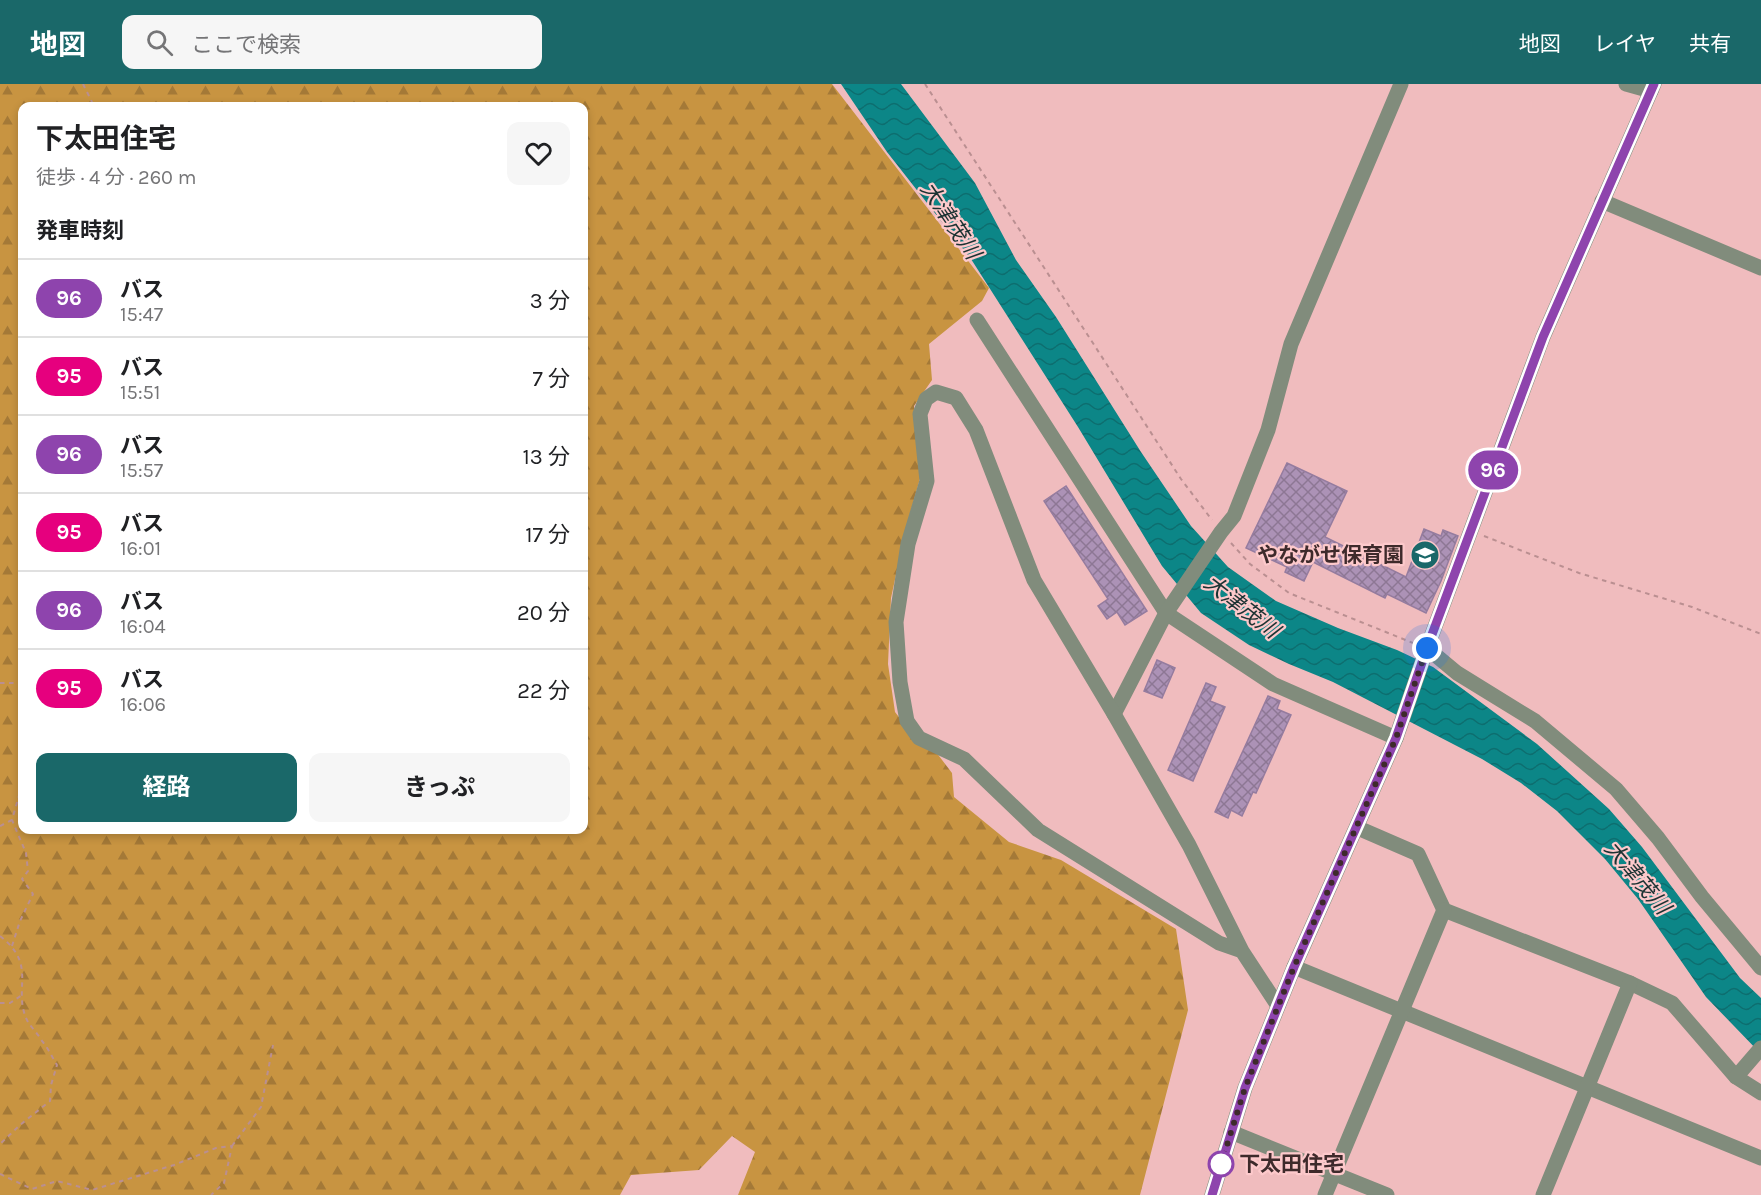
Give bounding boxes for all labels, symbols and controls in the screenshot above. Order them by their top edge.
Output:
search box [122,15,542,69]
icon: search [143,26,176,59]
text: 地図 [30,28,86,61]
text: ここで検索 [191,32,301,58]
text: 地図 [1519,32,1561,56]
text: レイヤ [1594,32,1656,56]
text: 共有 [1689,32,1731,56]
text: 下太田住宅 [36,122,176,155]
button: heart [507,122,570,185]
text: 徒歩 · 4 分 · 260 m [36,166,196,189]
water label: 大津茂川 [915,177,987,266]
text: 発車時刻 [36,218,124,244]
text: バス [120,277,164,303]
text: 96 [56,286,82,310]
text: 3 分 [530,288,570,314]
text: 15:47 [120,303,163,326]
text: バス [120,355,164,381]
text: 95 [56,364,82,388]
text: 7 分 [532,366,570,392]
text: 15:51 [120,381,160,404]
text: バス [120,433,164,459]
text: 96 [56,442,82,466]
text: 13 分 [523,444,570,470]
line badge: 96 [1466,450,1520,490]
text: 96 [1480,458,1506,482]
text: 15:57 [120,459,163,482]
text: バス [120,511,164,537]
text: 95 [56,520,82,544]
text: 17 分 [525,522,570,548]
text: 16:01 [120,537,161,560]
school or university icon: やながせ保育園 [1409,539,1441,571]
place label: やながせ保育園 [1257,543,1404,567]
water label: 大津茂川 [1199,569,1286,645]
text: バス [120,589,164,615]
text: 96 [56,598,82,622]
text: 20 分 [517,600,570,626]
text: 16:04 [120,615,166,638]
your location [1412,633,1442,663]
text: バス [120,667,164,693]
text: 95 [56,676,82,700]
text: 22 分 [517,678,570,704]
text: 16:06 [120,693,166,716]
button: 経路 [36,753,297,822]
button: きっぷ [309,753,570,822]
water label: 大津茂川 [1599,836,1677,921]
marker: 下太田住宅 [1208,1151,1234,1177]
place label: 下太田住宅 [1239,1152,1344,1176]

